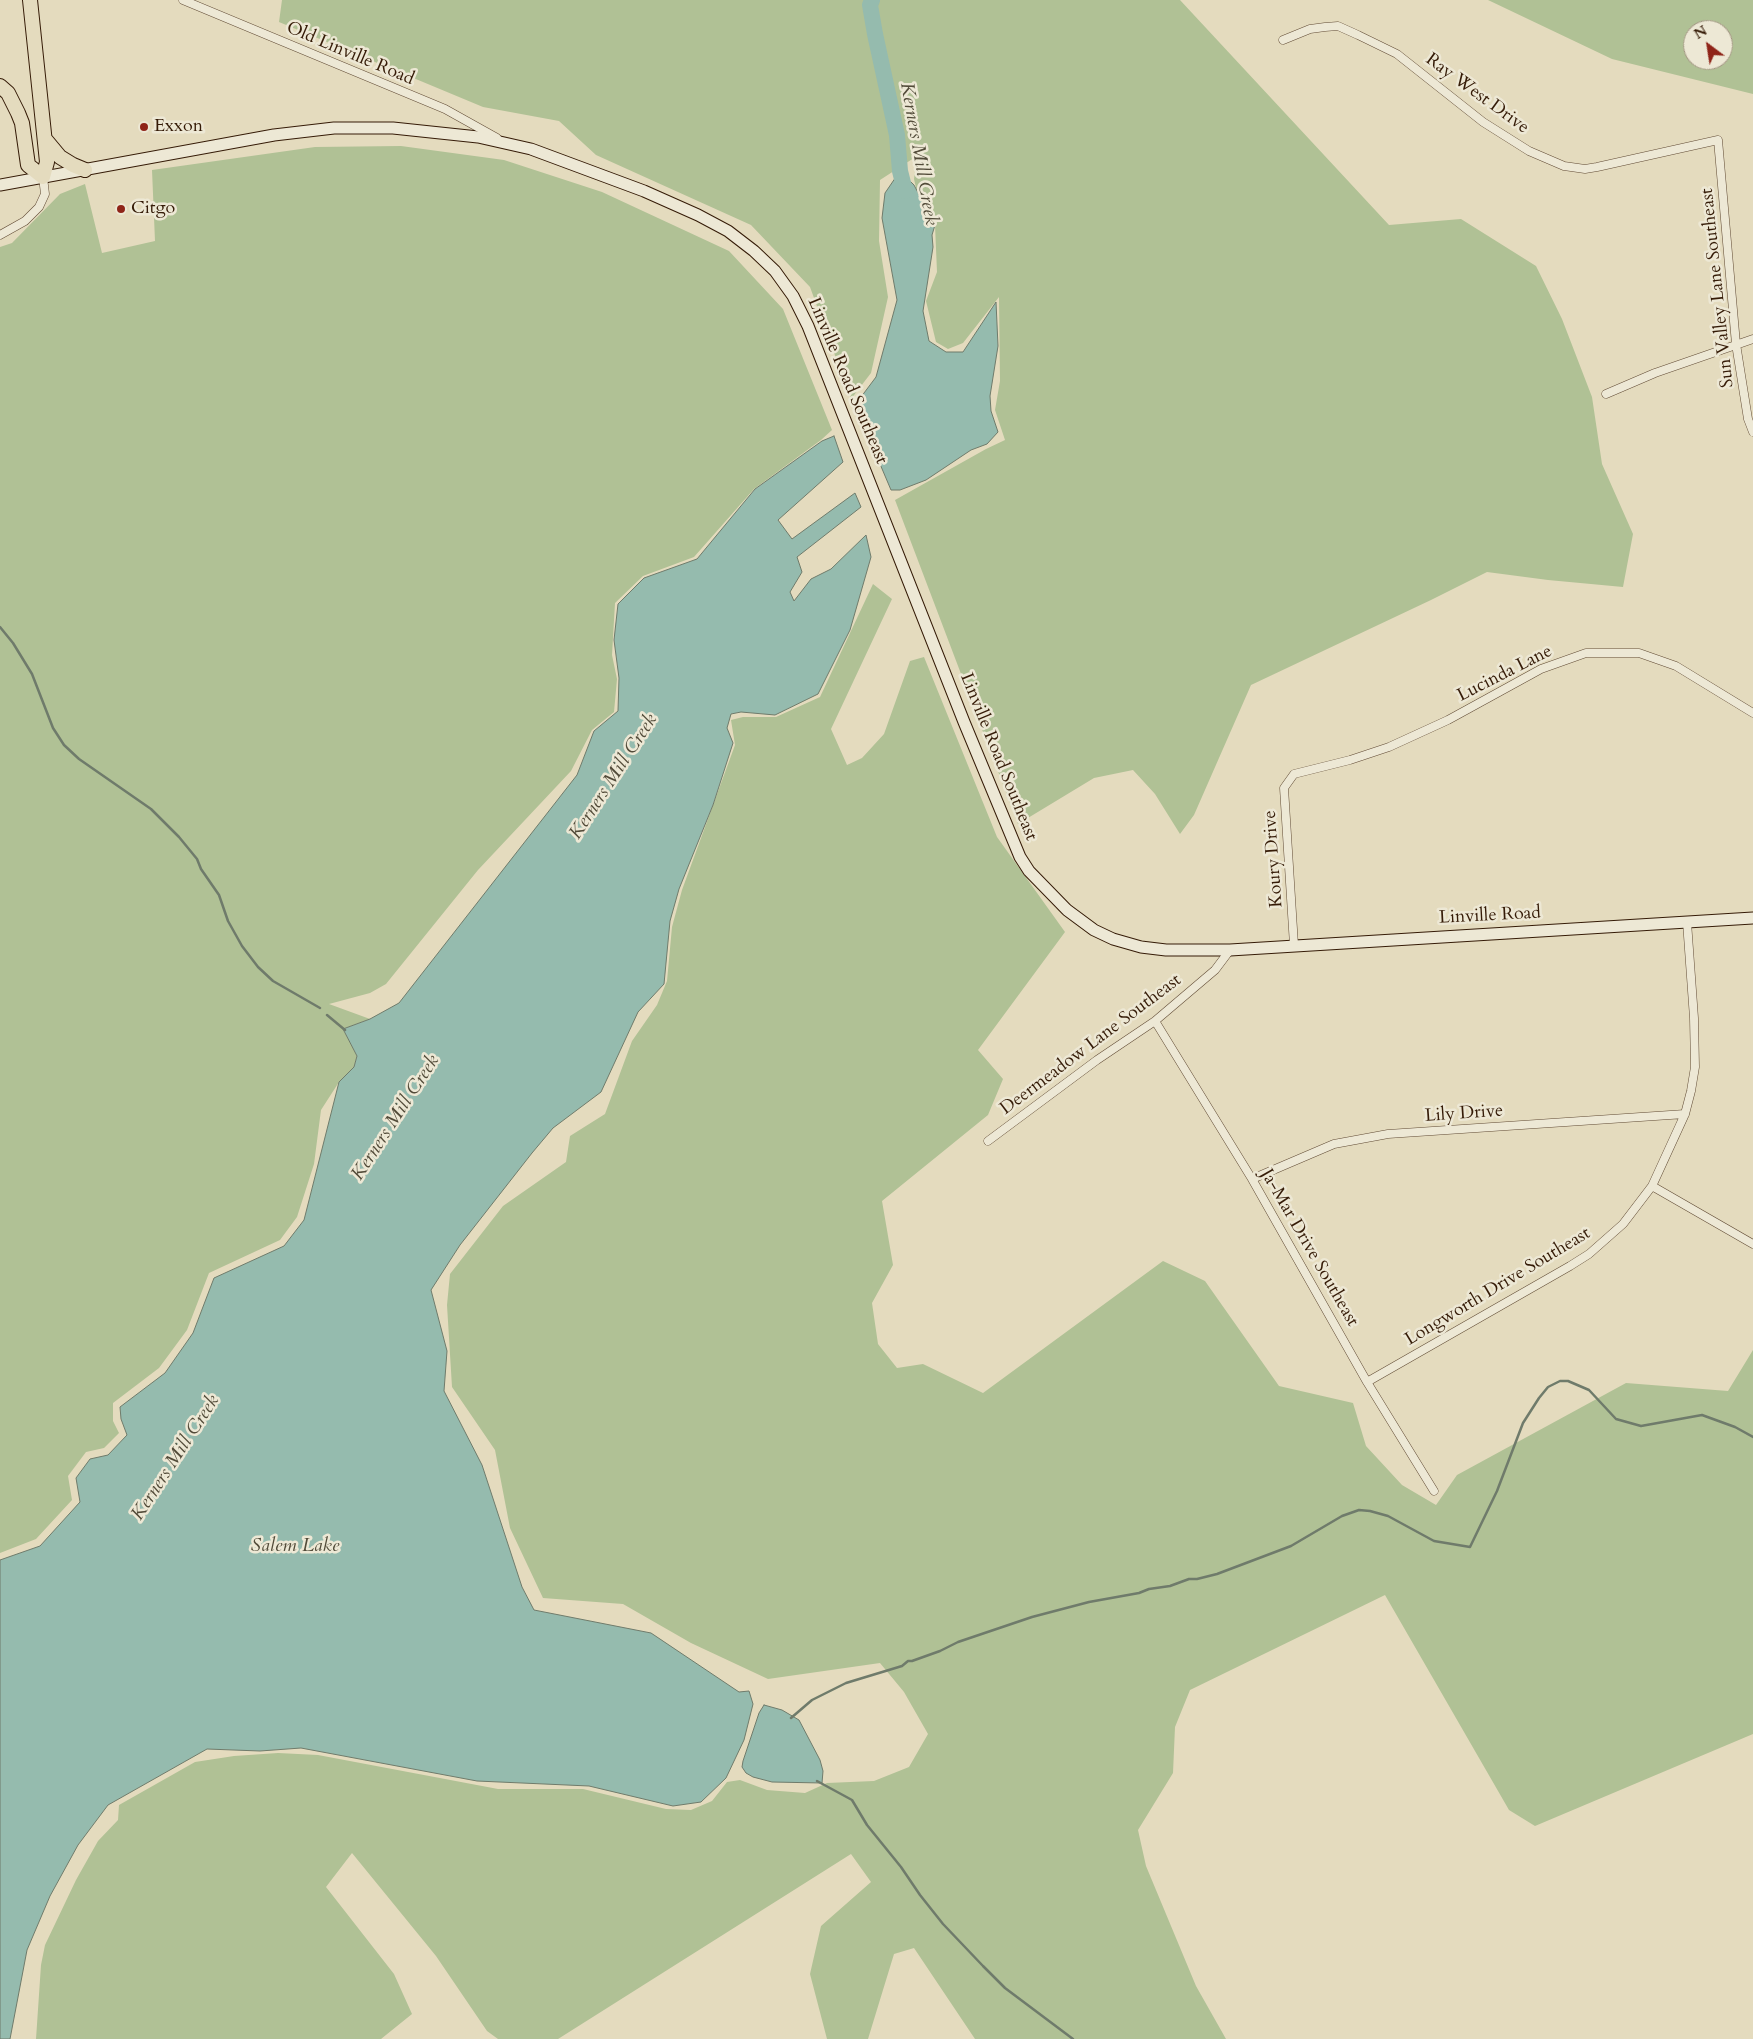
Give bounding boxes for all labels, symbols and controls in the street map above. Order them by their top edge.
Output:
street label: Old Linville Road [283,17,417,91]
north arrow [1683,20,1733,70]
text: N [1690,21,1711,44]
street label: Ray West Drive [1421,49,1533,139]
water label: Kerners Mill Creek [894,81,942,227]
place label: Exxon [154,116,203,138]
marker: Exxon [138,121,150,133]
street label: Sun Valley Lane Southeast [1697,187,1739,389]
place label: Citgo [131,198,175,220]
marker: Citgo [115,203,127,215]
street label: Linville Road Southeast [802,295,892,467]
street label: Lucinda Lane [1454,641,1556,707]
street label: Linville Road Southeast [955,670,1041,844]
water label: Kerners Mill Creek [565,710,663,844]
street label: Koury Drive [1260,810,1288,908]
street label: Linville Road [1438,903,1542,929]
street label: Deermeadow Lane Southeast [996,970,1186,1120]
water label: Kerners Mill Creek [347,1051,445,1185]
street label: Lily Drive [1424,1100,1504,1128]
street label: Ja-Mar Drive Southeast [1255,1165,1363,1331]
street label: Longworth Drive Southeast [1401,1223,1595,1351]
water label: Kerners Mill Creek [127,1391,225,1525]
water label: Salem Lake [251,1536,339,1558]

